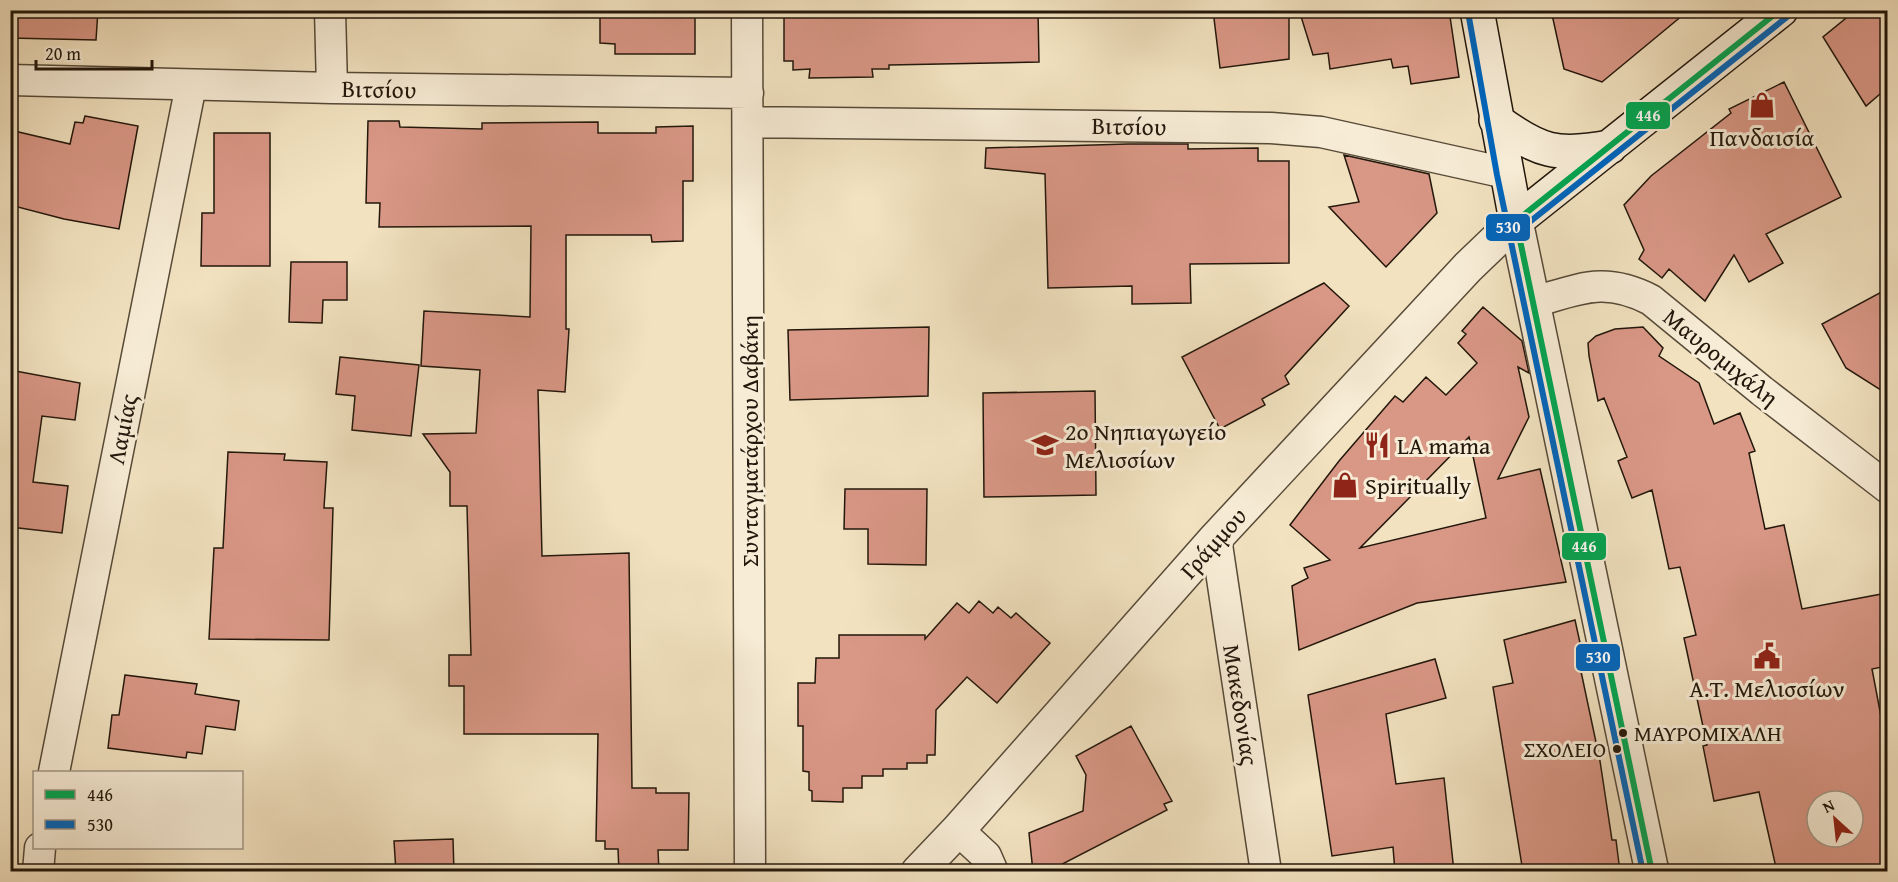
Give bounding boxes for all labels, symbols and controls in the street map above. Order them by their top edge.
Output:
scale bar [36,33,152,71]
text: 20 m [45,40,81,67]
street label: Βιτσίου [341,71,417,107]
shop icon: Πανδαισία [1747,90,1777,120]
line badge: 446 [1625,101,1671,130]
text: 446 [1636,103,1660,127]
street label: Βιτσίου [1091,108,1167,144]
place label: Πανδαισία [1709,120,1815,155]
line badge: 530 [1485,213,1531,242]
text: 530 [1496,215,1520,239]
street label: Μαυρομιχάλη [1656,300,1786,414]
street label: Συνταγματάρχου Δαβάκη [732,315,767,567]
street label: Λαμίας [98,391,146,467]
place label: 2ο Νηπιαγωγείο Μελισσίων [1065,414,1226,477]
place label: LA mama [1397,428,1491,463]
school or university icon: 2ο Νηπιαγωγείο Μελισσίων [1030,430,1060,460]
restaurant icon: LA mama [1362,430,1392,460]
place label: Spiritually [1365,468,1471,503]
shop icon: Spiritually [1330,470,1360,500]
street label: Γράμμου [1171,499,1255,587]
line badge: 446 [1561,532,1607,561]
text: 446 [1572,534,1596,558]
public building icon: Α.Τ. Μελισσίων [1752,641,1782,671]
street label: Μακεδονίας [1214,642,1268,768]
line badge: 530 [1575,643,1621,672]
text: 530 [1586,645,1610,669]
place label: Α.Τ. Μελισσίων [1689,671,1845,706]
place label: ΜΑΥΡΟΜΙΧΑΛΗ [1634,717,1782,749]
marker: ΜΑΥΡΟΜΙΧΑΛΗ [1617,727,1629,739]
place label: ΣΧΟΛΕΙΟ [1524,733,1606,765]
marker: ΣΧΟΛΕΙΟ [1611,743,1623,755]
legend [33,771,243,849]
text: 446 [87,781,113,808]
north arrow [1805,789,1865,849]
text: N [1818,792,1839,819]
text: 530 [87,811,113,838]

